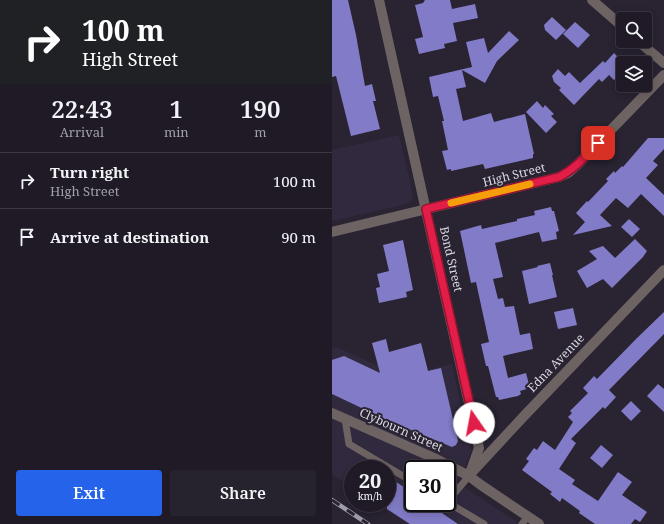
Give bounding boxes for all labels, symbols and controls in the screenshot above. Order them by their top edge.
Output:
text: 100 m [82,11,164,49]
map controls [616,12,652,92]
button: search [616,12,652,48]
icon: right [16,16,68,68]
text: High Street [82,47,178,71]
button: layers [616,56,652,92]
text: 22:43 [51,92,113,125]
text: 1 [170,92,183,125]
text: 190 [240,92,281,125]
text: Arrival [60,123,104,141]
text: min [164,123,189,141]
text: m [254,123,266,141]
pin [581,126,615,160]
icon: arrive [587,132,609,154]
street label: High Street [481,159,547,191]
text: Turn right [50,162,129,182]
icon: right [16,170,38,192]
text: 100 m [273,171,316,191]
text: High Street [50,182,119,200]
street label: Bond Street [436,225,467,293]
icon: arrive [16,226,38,248]
text: Arrive at destination [50,227,209,247]
text: 90 m [281,227,316,247]
street label: Edna Avenue [523,330,588,396]
position arrow [453,402,495,444]
street label: Clybourn Street [357,404,446,456]
speed limit sign: 30 [404,460,456,512]
text: 20 [359,467,381,494]
button: Exit [16,470,162,516]
button: Share [170,470,316,516]
text: km/h [358,489,382,503]

